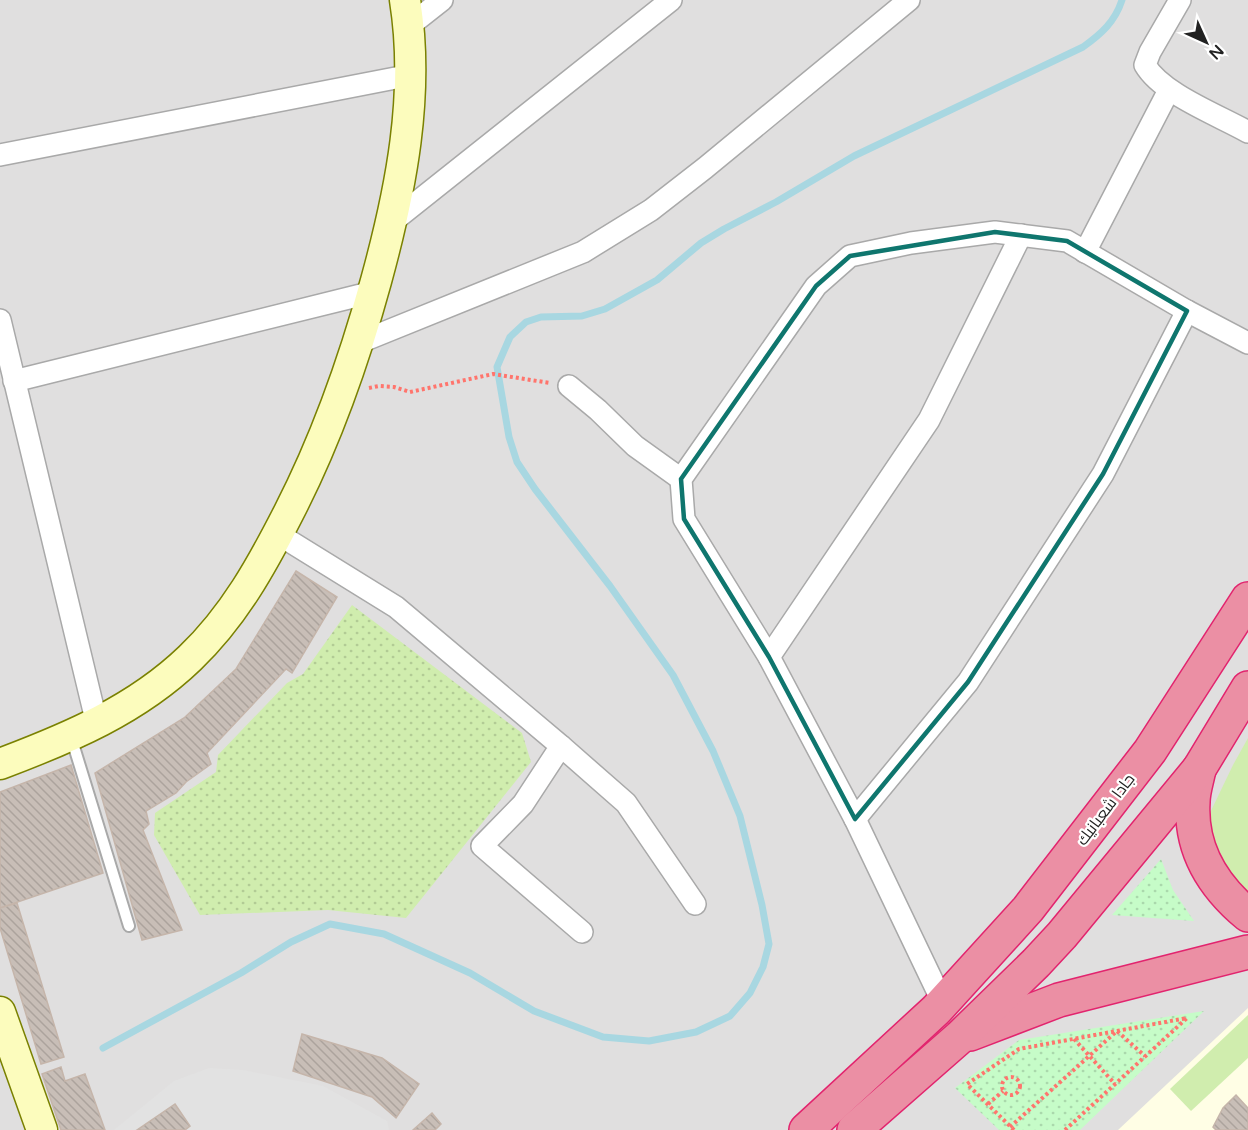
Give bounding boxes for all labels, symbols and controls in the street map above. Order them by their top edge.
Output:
north arrow [1176,12,1236,72]
text: N [1204,40,1228,64]
street label: جادا شعبانيك [1072,770,1139,849]

